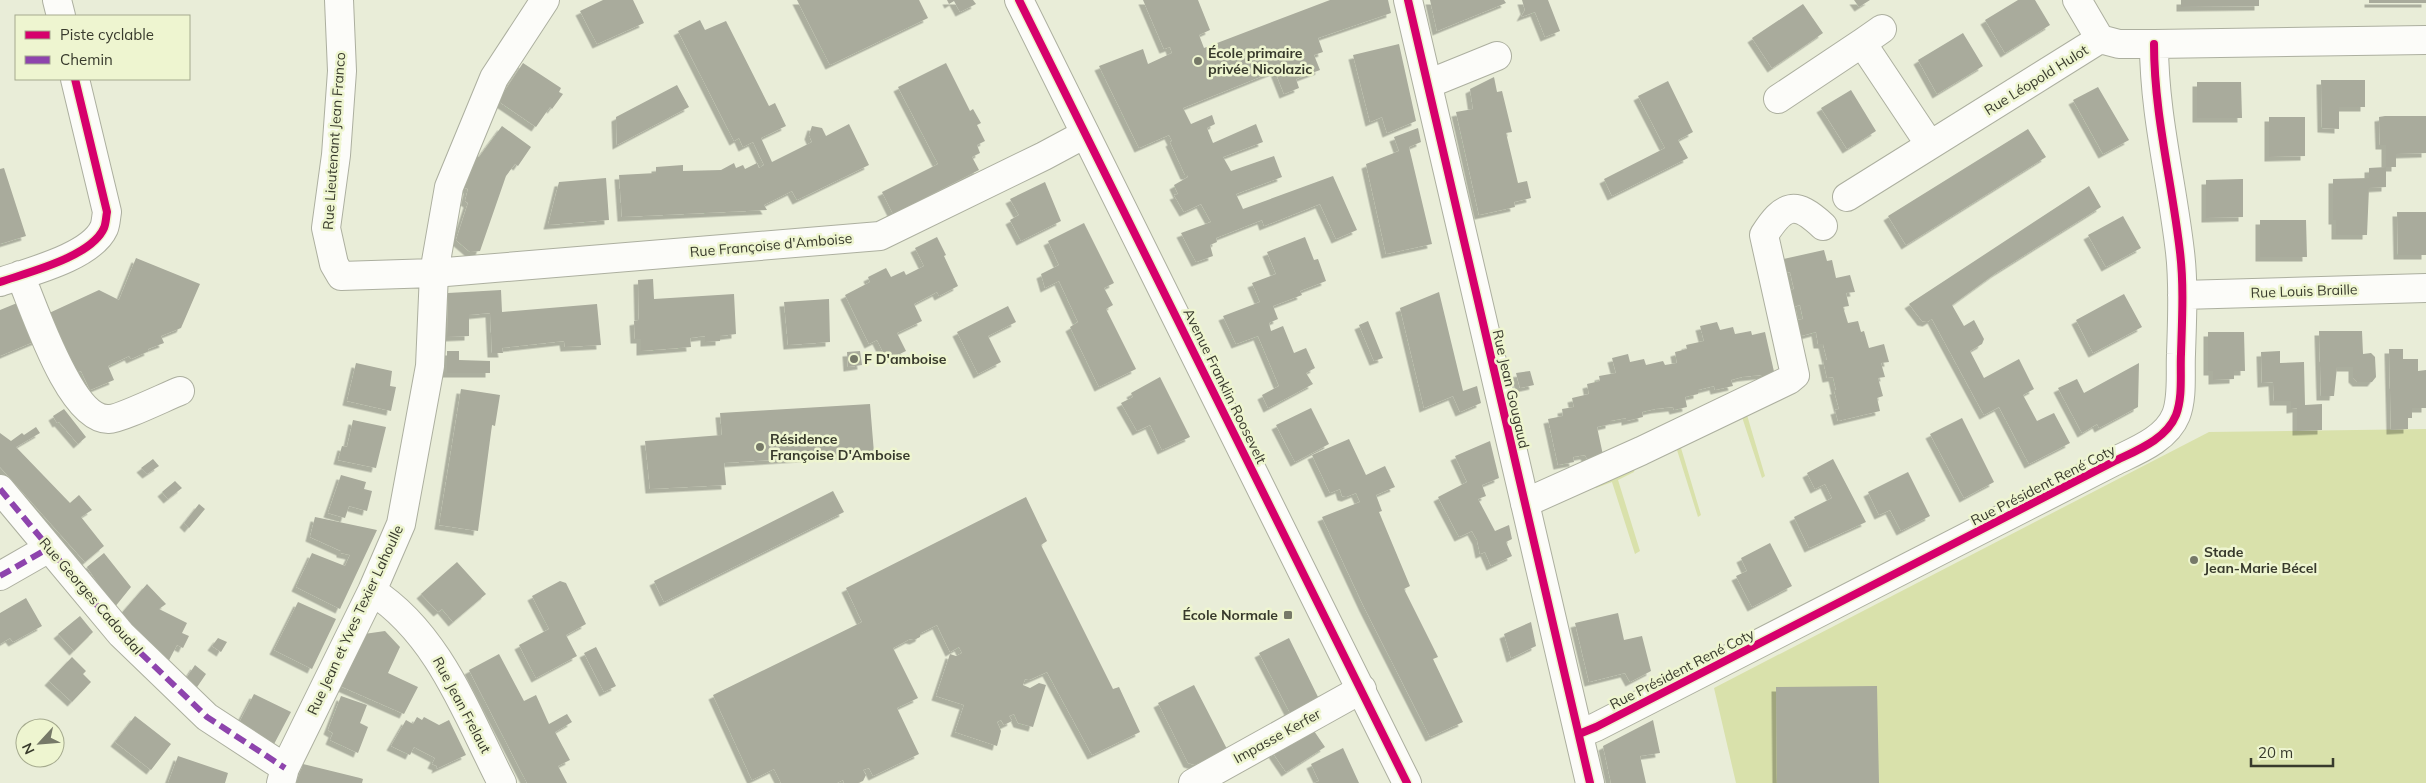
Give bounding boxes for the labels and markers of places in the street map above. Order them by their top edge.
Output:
place label: École primaire privée Nicolazic [1208,44,1312,78]
marker: École primaire privée Nicolazic [1192,55,1204,67]
place label: F D'amboise [864,350,947,368]
marker: F D'amboise [848,353,860,365]
place label: Résidence Françoise D'Amboise [770,430,911,464]
marker: Résidence Françoise D'Amboise [754,441,766,453]
place label: Stade Jean-Marie Bécel [2204,543,2317,577]
marker: Stade Jean-Marie Bécel [2188,554,2200,566]
place label: École Normale [1182,606,1278,624]
marker: École Normale [1282,609,1294,621]

